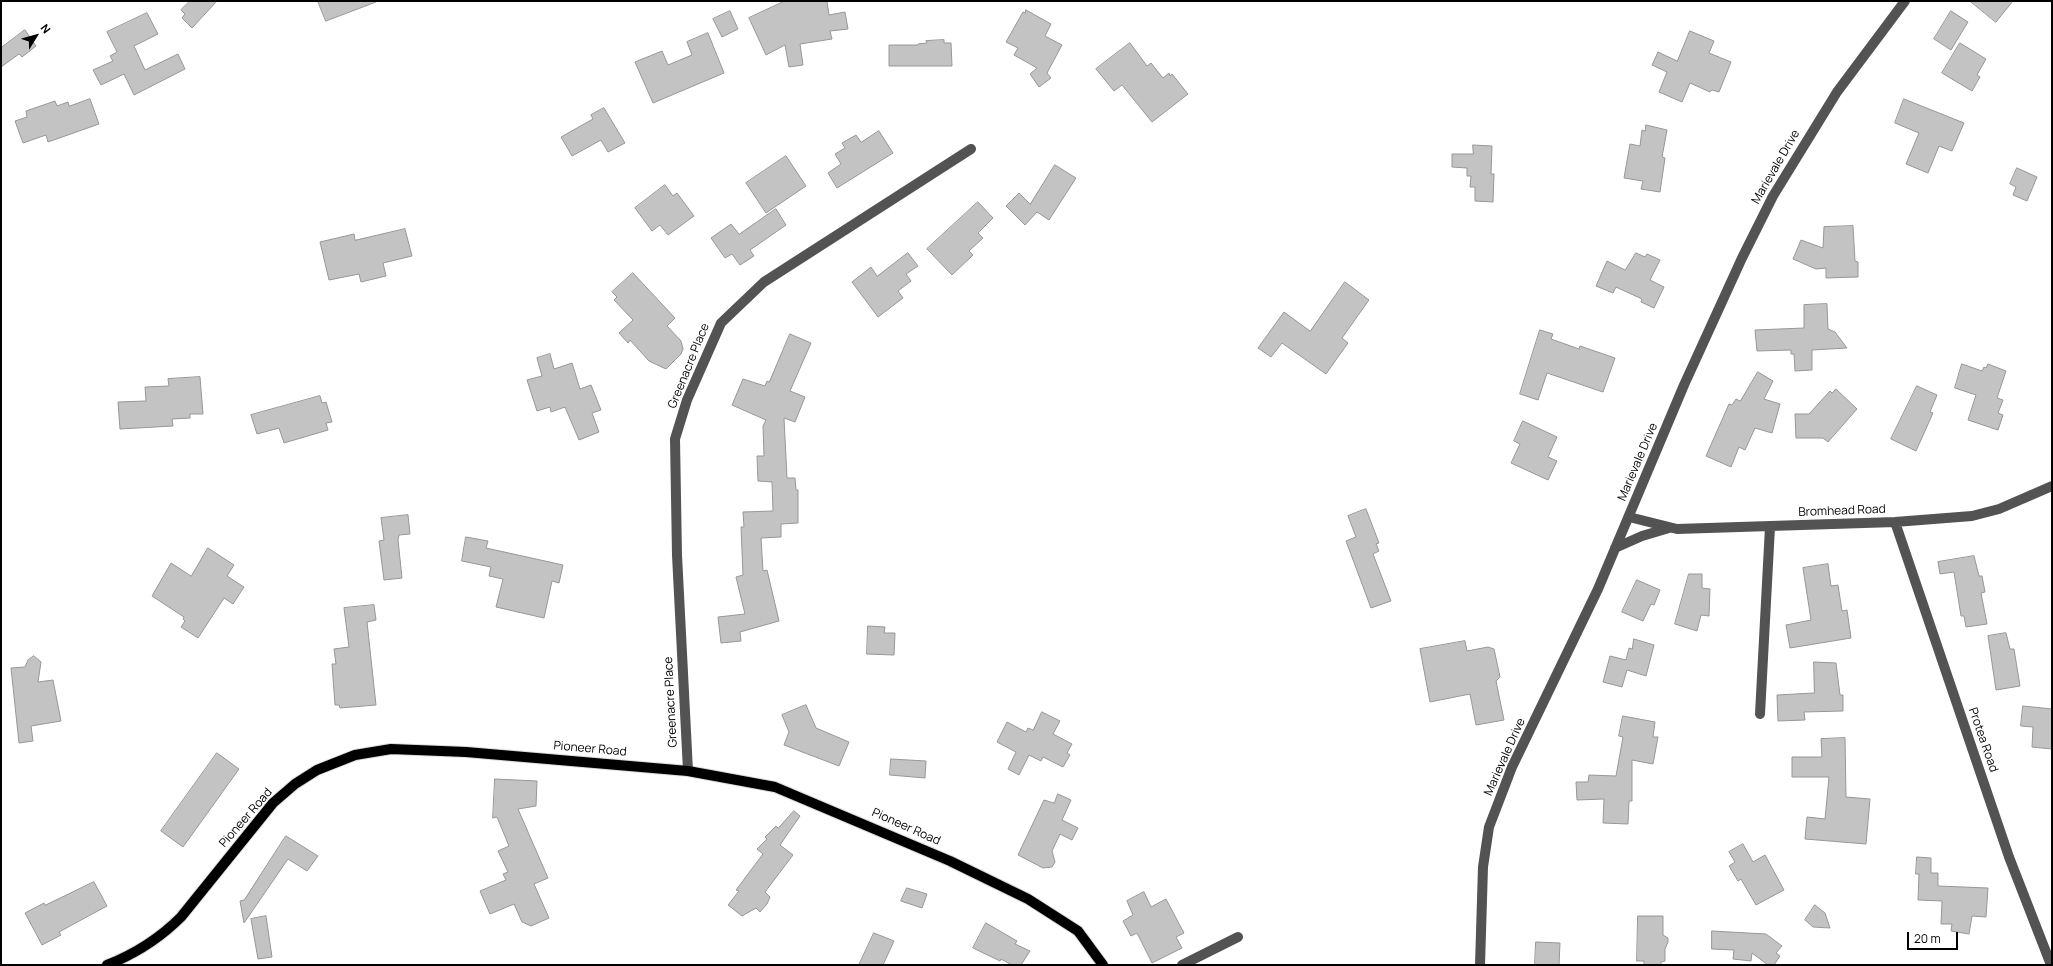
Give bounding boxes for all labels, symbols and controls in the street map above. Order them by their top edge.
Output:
north arrow [16,16,56,56]
text: N [38,21,54,36]
street label: Marievale Drive [1749,127,1803,207]
street label: Greenacre Place [665,321,713,411]
street label: Marievale Drive [1615,421,1661,503]
street label: Bromhead Road [1798,502,1886,520]
street label: Greenacre Place [661,656,681,748]
street label: Protea Road [1965,706,2001,774]
street label: Marievale Drive [1481,716,1529,798]
street label: Pioneer Road [553,739,627,759]
street label: Pioneer Road [216,786,276,850]
street label: Pioneer Road [870,805,942,849]
scale bar [1909,924,1960,950]
text: 20 m [1914,930,1941,947]

